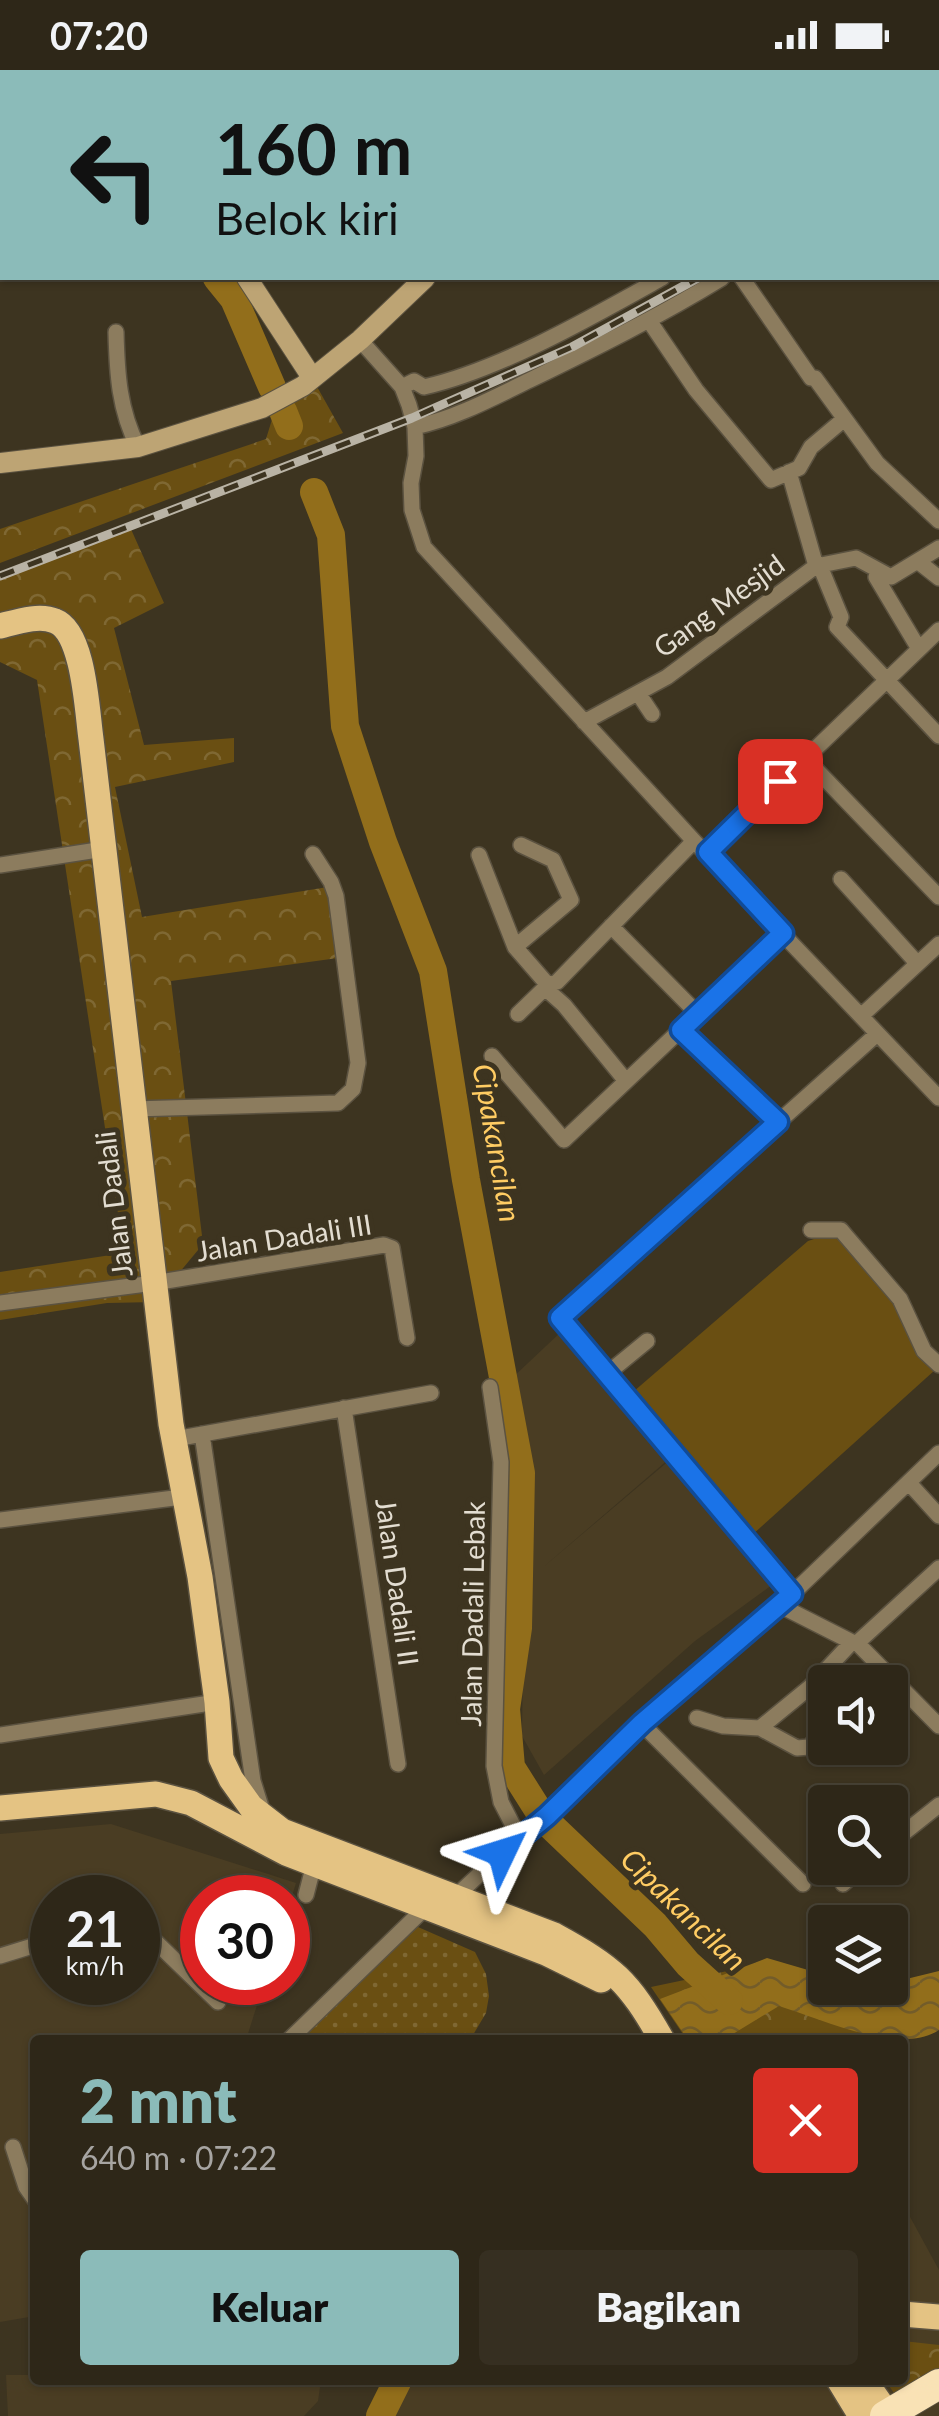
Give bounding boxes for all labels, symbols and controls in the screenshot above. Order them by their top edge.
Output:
text: 07:20 [50,12,148,58]
text: 160 m [215,106,412,190]
icon: left [50,110,180,240]
text: Belok kiri [215,191,399,245]
street label: Gang Mesjid [646,546,790,664]
pin [738,739,823,824]
icon: arrive [753,754,808,809]
water label: Cipakancilan [466,1061,530,1225]
street label: Jalan Dadali [87,1129,139,1279]
street label: Jalan Dadali III [194,1206,374,1268]
street label: Jalan Dadali II [369,1496,427,1668]
street label: Jalan Dadali Lebak [453,1500,491,1727]
map controls [808,1665,908,2005]
button: sound [808,1665,908,1765]
button: search [808,1785,908,1885]
position arrow [450,1801,554,1905]
water label: Cipakancilan [614,1840,754,1977]
speed limit sign: 30 [180,1875,310,2005]
text: 21 [66,1898,124,1958]
button: layers [808,1905,908,2005]
text: km/h [66,1950,124,1980]
text: 2 mnt [80,2064,237,2136]
button: close [753,2068,858,2173]
text: 640 m · 07:22 [80,2138,277,2177]
button: Keluar [80,2250,459,2365]
button: Bagikan [479,2250,858,2365]

